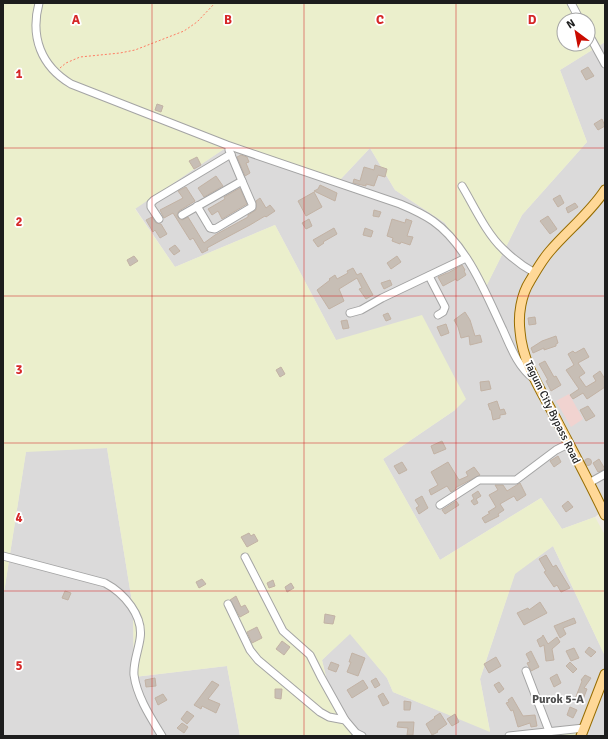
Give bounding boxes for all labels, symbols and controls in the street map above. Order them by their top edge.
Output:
text: A [72,12,81,28]
text: B [224,12,232,28]
text: C [376,12,384,28]
text: D [528,12,537,28]
north arrow [556,12,596,52]
text: N [564,16,578,31]
text: 1 [15,66,23,82]
text: 2 [15,214,23,230]
street label: Tagum City Bypass Road [522,359,583,466]
text: 3 [15,362,23,378]
text: 4 [15,510,23,526]
text: 5 [15,658,23,674]
district label: Purok 5-A [532,692,584,707]

